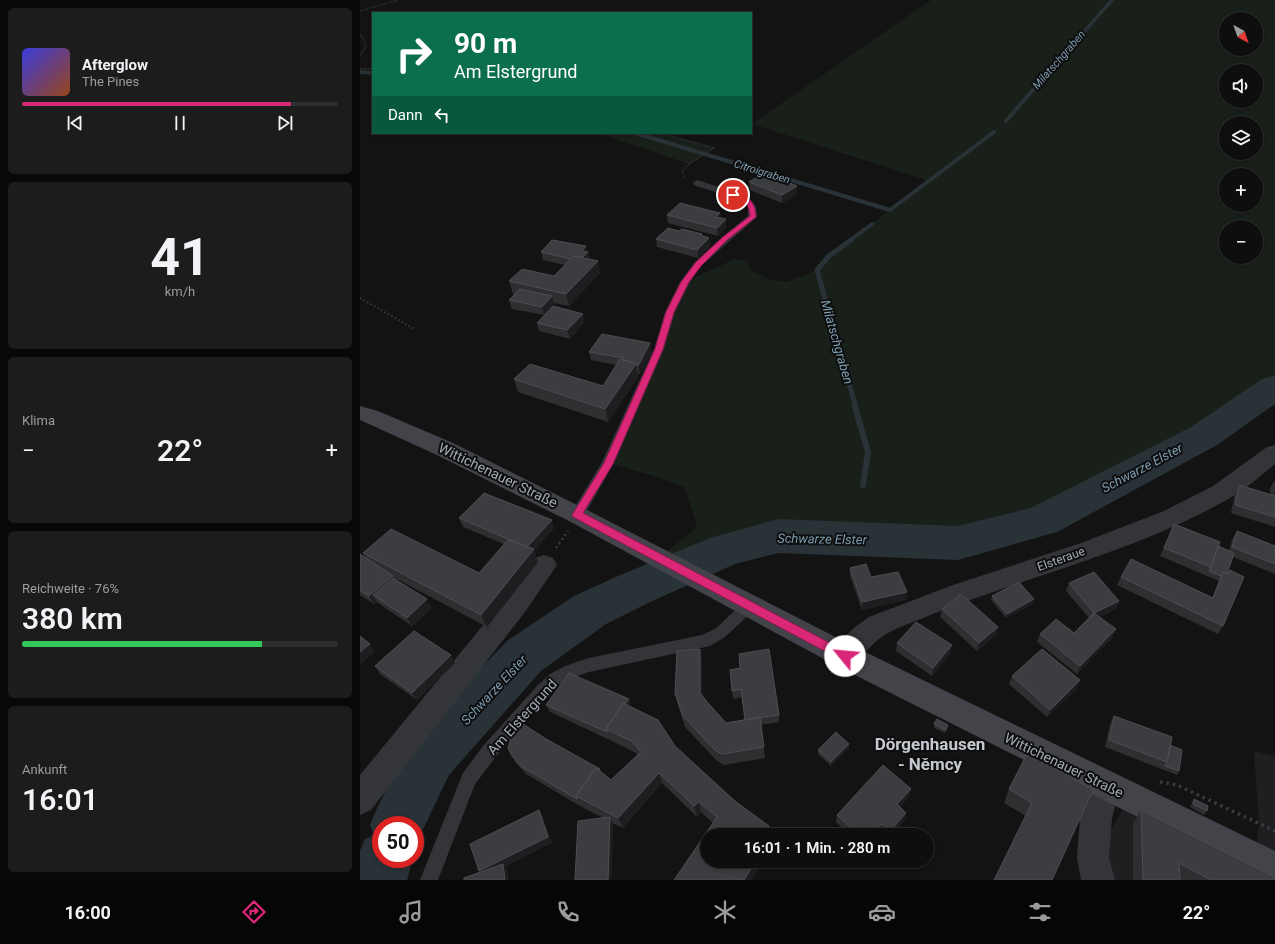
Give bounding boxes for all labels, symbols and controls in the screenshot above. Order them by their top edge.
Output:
north arrow [1219,12,1263,56]
map controls [1219,12,1263,264]
text: 90 m [454,27,517,60]
icon: right [388,28,440,80]
water label: Milatschgraben [1030,28,1088,92]
text: Afterglow [82,56,148,74]
text: Am Elstergrund [454,61,577,82]
button: sound [1219,64,1263,108]
text: The Pines [82,74,139,89]
icon: left [431,104,453,126]
text: Dann [388,106,423,124]
icon: previous [64,112,86,134]
icon: pause [169,112,191,134]
icon: next [274,112,296,134]
button: layers [1219,116,1263,160]
water label: Citroigraben [732,157,792,187]
button: + [1219,168,1263,212]
pin [716,178,750,212]
icon: arrive [722,184,744,206]
button: − [1219,220,1263,264]
text: 41 [150,227,210,288]
text: km/h [165,284,195,299]
water label: Milatschgraben [818,298,856,386]
text: Klima [22,413,55,428]
text: 22° [157,433,203,468]
text: − [22,438,35,463]
text: + [326,438,338,463]
street label: Wittichenauer Straße [436,439,560,511]
water label: Schwarze Elster [1099,440,1186,496]
water label: Schwarze Elster [777,531,868,547]
street label: Elsteraue [1035,544,1087,574]
text: Reichweite · 76% [22,581,119,596]
text: 380 km [22,601,123,636]
position arrow [824,635,866,677]
water label: Schwarze Elster [458,652,530,728]
street label: Am Elstergrund [484,676,560,758]
street label: Wittichenauer Straße [1002,729,1126,801]
district label: Dörgenhausen - Němcy [875,734,985,774]
text: Ankunft [22,762,67,777]
text: 16:01 [22,782,99,817]
speed limit sign: 50 [372,816,424,868]
text: 16:01 · 1 Min. · 280 m [744,839,890,857]
icon: directions [240,898,268,926]
icon: music [397,898,425,926]
icon: phone [554,898,582,926]
icon: climate [711,898,739,926]
icon: car [868,898,896,926]
icon: filters [1026,898,1054,926]
text: 16:00 [65,902,111,923]
text: 22° [1183,902,1210,923]

